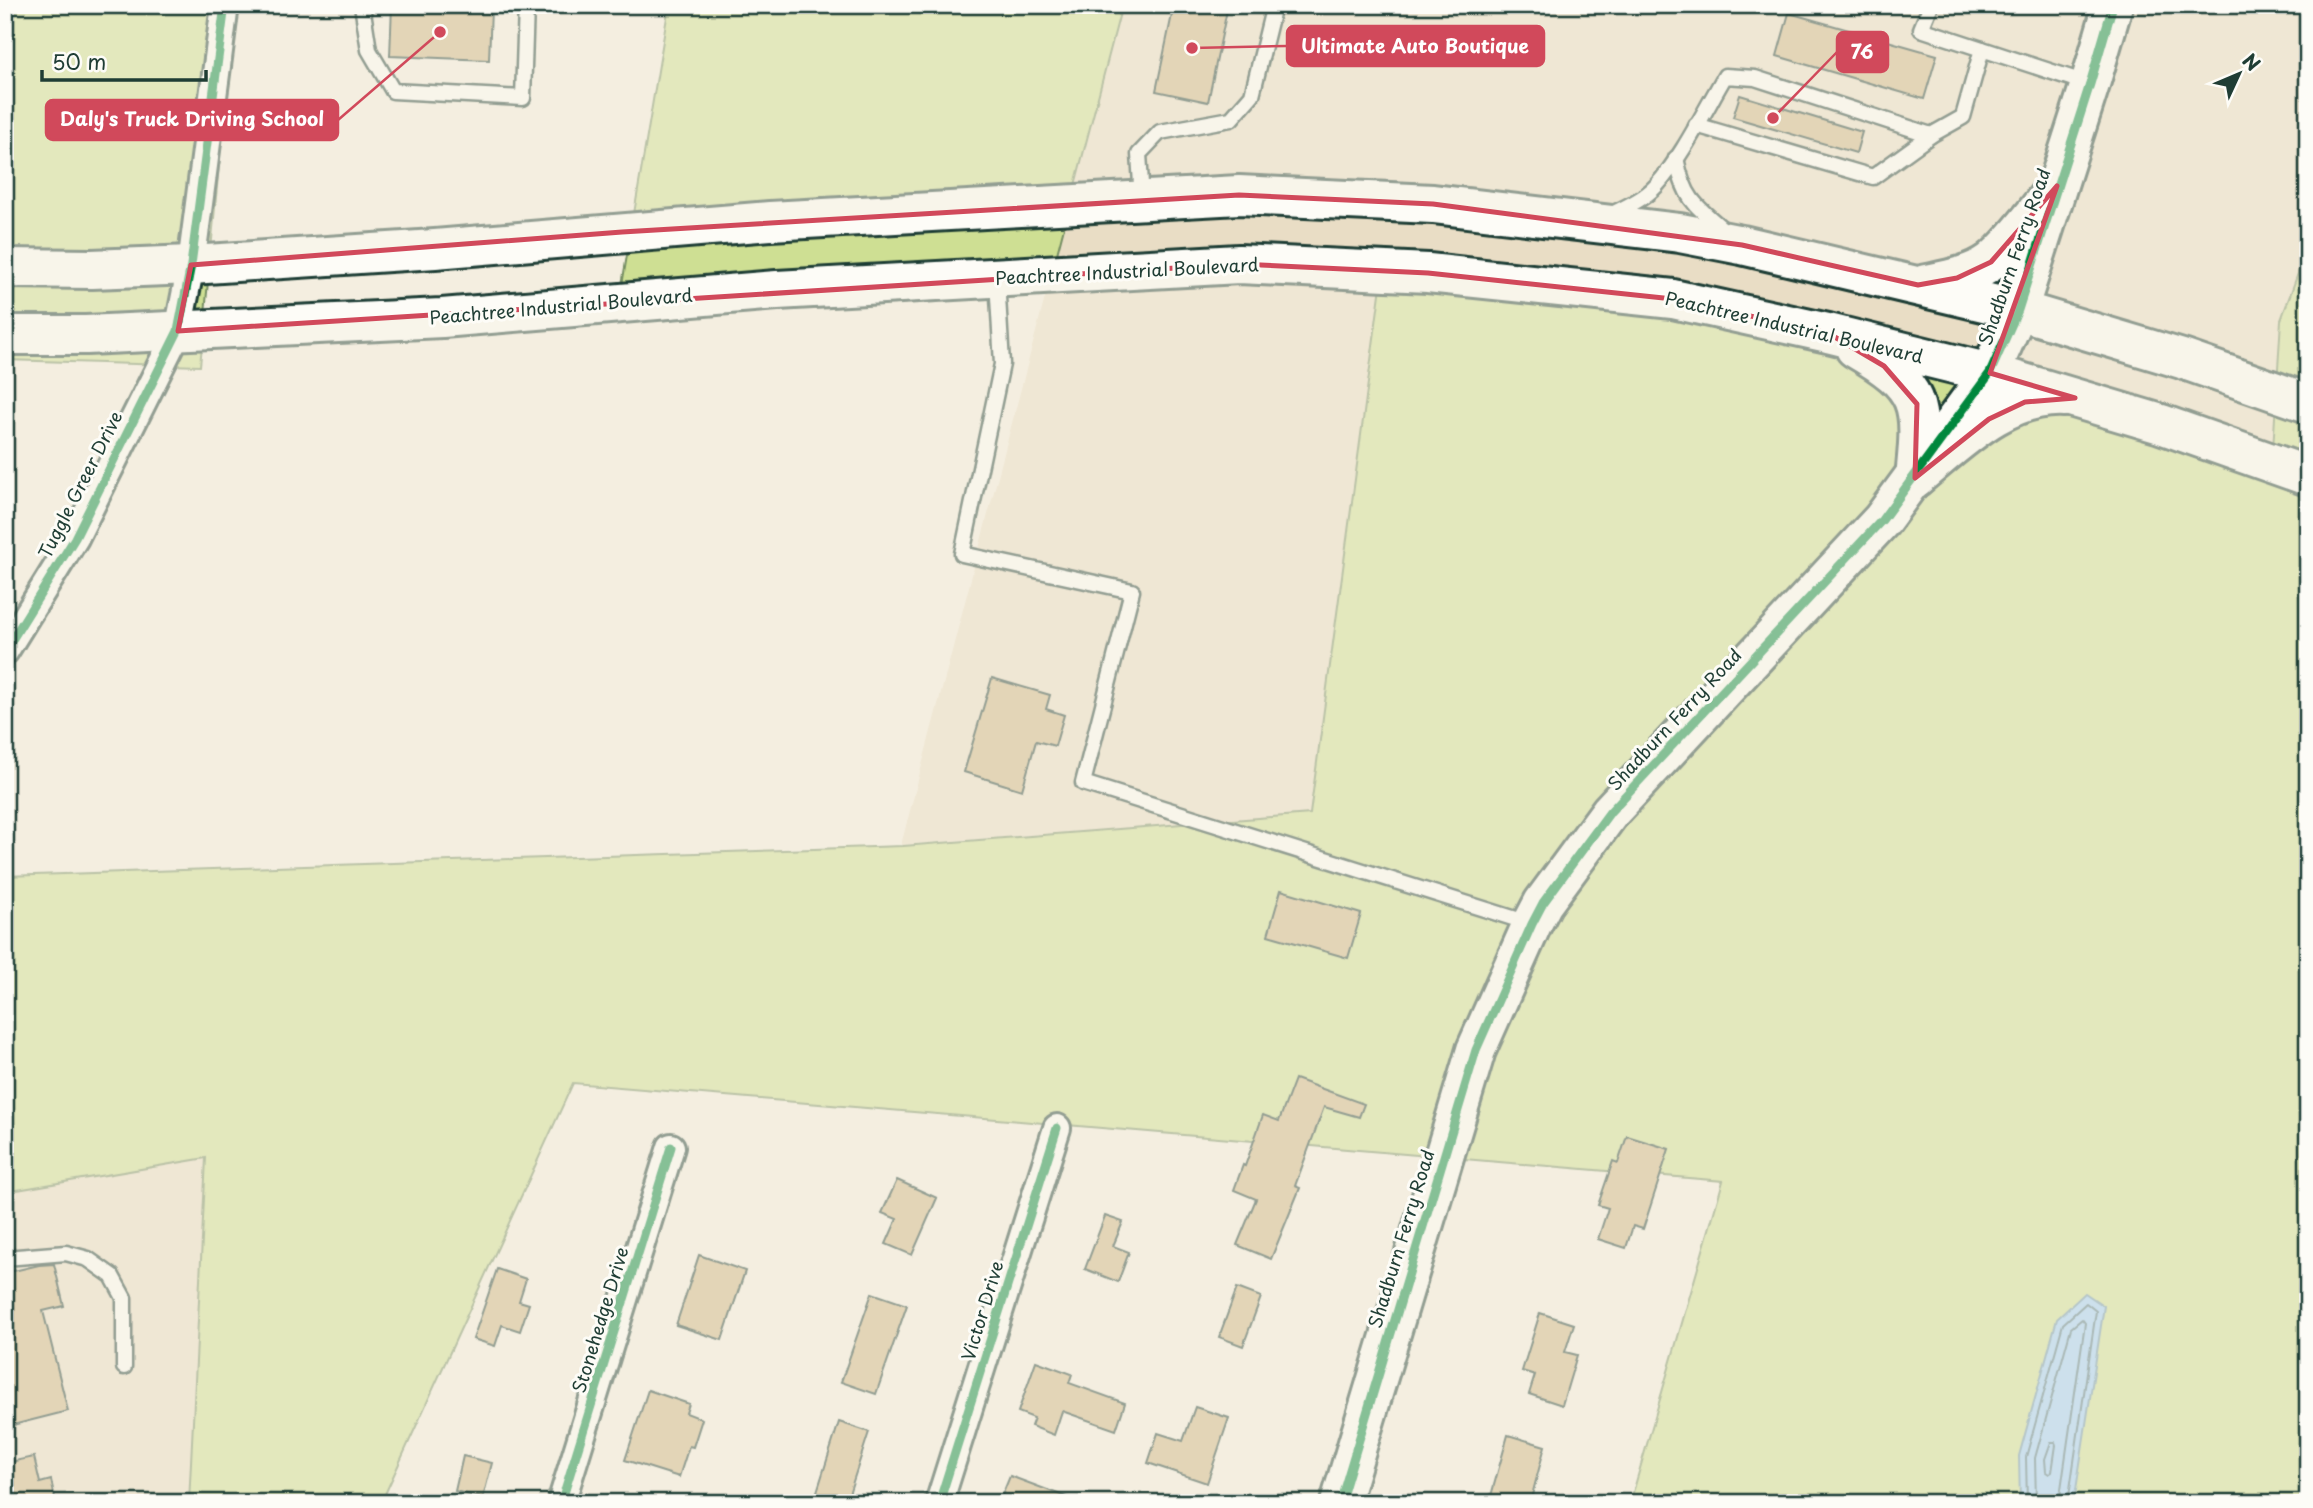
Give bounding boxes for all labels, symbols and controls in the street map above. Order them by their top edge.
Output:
callout: Ultimate Auto Boutique [1287,26,1544,66]
text: Ultimate Auto Boutique [1301,31,1529,59]
callout: 76 [1837,32,1888,72]
text: 76 [1851,37,1873,65]
scale bar [42,38,206,82]
north arrow [2204,38,2274,108]
text: 50 m [52,45,106,77]
text: N [2237,46,2267,77]
callout: Daly's Truck Driving School [46,100,338,140]
text: Daly's Truck Driving School [60,104,324,132]
street label: Shadburn Ferry Road [1971,164,2057,349]
street label: Peachtree Industrial Boulevard [994,250,1259,291]
street label: Peachtree Industrial Boulevard [428,281,693,330]
street label: Peachtree Industrial Boulevard [1663,284,1926,369]
street label: Tuggle Greer Drive [31,406,129,563]
street label: Shadburn Ferry Road [1601,642,1747,796]
street label: Shadburn Ferry Road [1361,1146,1441,1331]
street label: Stonehedge Drive [565,1243,635,1396]
street label: Victor Drive [954,1257,1010,1364]

